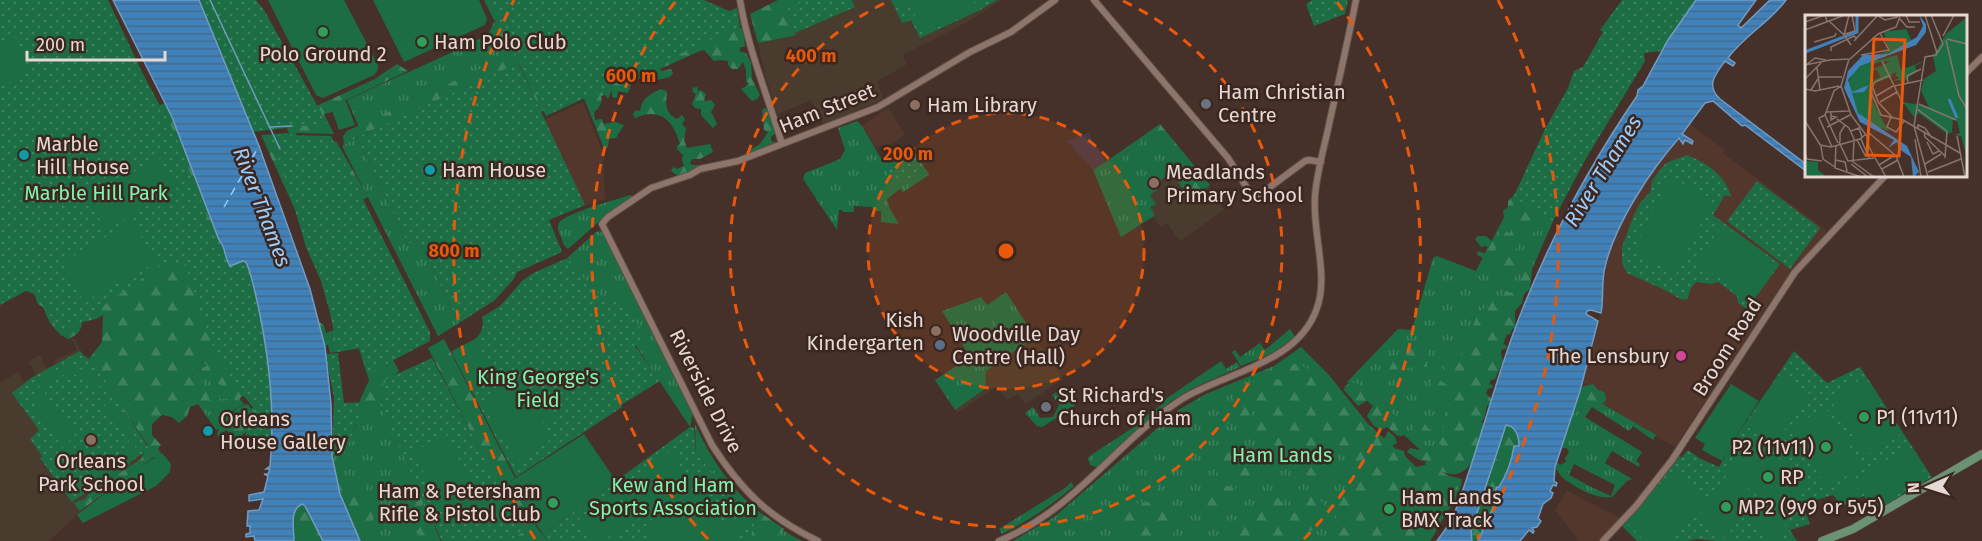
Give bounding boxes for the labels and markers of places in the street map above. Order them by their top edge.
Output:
marker: Polo Ground 2 [316,25,330,39]
place label: Ham Polo Club [434,30,567,54]
marker: Ham Polo Club [415,35,429,49]
place label: Polo Ground 2 [259,42,387,66]
place label: Ham Christian Centre [1218,80,1346,127]
place label: Ham Library [927,93,1037,117]
marker: Ham Christian Centre [1199,97,1213,111]
marker: Ham Library [908,98,922,112]
place label: Marble Hill House [36,132,129,179]
marker: Marble Hill House [17,148,31,162]
place label: Ham House [442,158,546,182]
place label: Meadlands Primary School [1166,160,1303,207]
marker: Ham House [423,163,437,177]
marker: Meadlands Primary School [1147,176,1161,190]
centre of rings [996,241,1016,261]
place label: Kish Kindergarten [806,308,924,355]
place label: Woodville Day Centre (Hall) [952,322,1080,369]
marker: Kish Kindergarten [929,324,943,338]
marker: Woodville Day Centre (Hall) [933,338,947,352]
place label: The Lensbury [1548,344,1669,368]
marker: The Lensbury [1674,349,1688,363]
place label: St Richard's Church of Ham [1058,383,1191,430]
marker: St Richard's Church of Ham [1039,400,1053,414]
place label: P1 (11v11) [1876,405,1958,429]
place label: Orleans House Gallery [220,407,346,454]
marker: P1 (11v11) [1857,410,1871,424]
marker: Orleans House Gallery [201,424,215,438]
marker: Orleans Park School [84,433,98,447]
place label: P2 (11v11) [1731,435,1814,459]
marker: P2 (11v11) [1819,440,1833,454]
place label: Orleans Park School [38,449,144,496]
place label: RP [1780,465,1804,489]
marker: RP [1761,470,1775,484]
place label: Ham & Petersham Rifle & Pistol Club [378,479,541,526]
place label: Ham Lands BMX Track [1401,485,1502,532]
place label: MP2 (9v9 or 5v5) [1738,495,1883,519]
marker: Ham & Petersham Rifle & Pistol Club [546,496,560,510]
marker: MP2 (9v9 or 5v5) [1719,500,1733,514]
marker: Ham Lands BMX Track [1382,502,1396,516]

